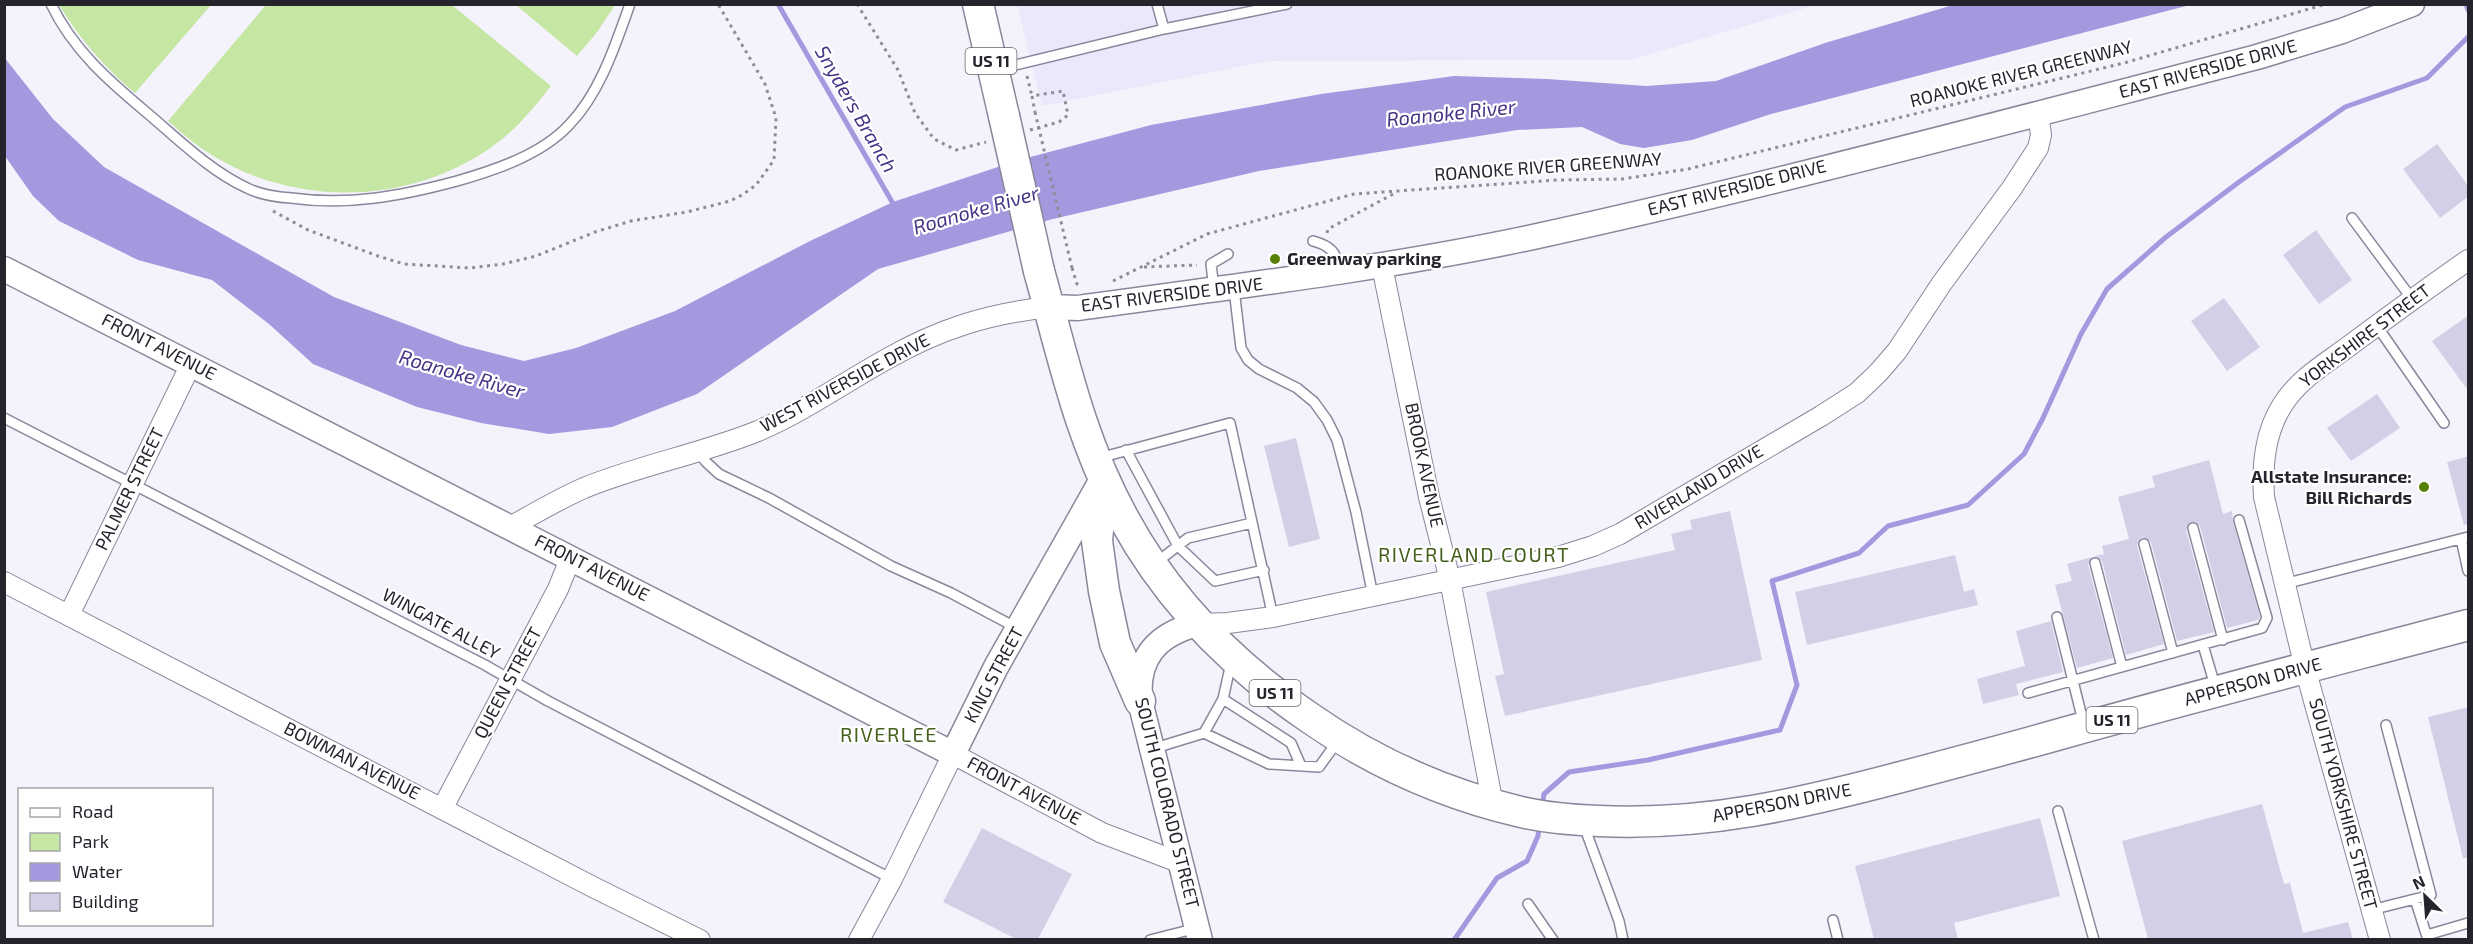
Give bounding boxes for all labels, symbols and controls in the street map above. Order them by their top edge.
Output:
street label: EAST RIVERSIDE DRIVE [2116,34,2299,102]
street label: ROANOKE RIVER GREENWAY [1907,35,2135,111]
water label: Snyders Branch [810,41,903,177]
road number: US 11 [966,48,1016,74]
water label: Roanoke River [1385,93,1518,131]
street label: ROANOKE RIVER GREENWAY [1433,147,1663,185]
street label: EAST RIVERSIDE DRIVE [1645,154,1828,220]
water label: Roanoke River [910,179,1042,238]
place label: Greenway parking [1287,247,1442,269]
marker: Greenway parking [1268,252,1282,266]
street label: EAST RIVERSIDE DRIVE [1080,272,1264,316]
street label: YORKSHIRE STREET [2295,279,2435,392]
street label: FRONT AVENUE [99,308,220,384]
street label: WEST RIVERSIDE DRIVE [756,328,933,436]
water label: Roanoke River [397,344,529,403]
street label: BROOK AVENUE [1401,401,1449,529]
street label: PALMER STREET [90,423,169,553]
street label: RIVERLAND DRIVE [1630,439,1767,533]
place label: Allstate Insurance: Bill Richards [2251,465,2412,508]
marker: Allstate Insurance: Bill Richards [2417,480,2431,494]
street label: FRONT AVENUE [532,529,653,605]
district label: RIVERLAND COURT [1378,542,1570,566]
street label: WINGATE ALLEY [379,583,505,664]
street label: KING STREET [959,622,1028,726]
street label: QUEEN STREET [468,623,546,742]
street label: APPERSON DRIVE [2182,652,2324,710]
road number: US 11 [1250,680,1300,706]
street label: SOUTH COLORADO STREET [1131,695,1205,911]
street label: SOUTH YORKSHIRE STREET [2305,695,2383,913]
road number: US 11 [2086,707,2138,733]
street label: BOWMAN AVENUE [281,716,424,804]
district label: RIVERLEE [840,722,938,746]
street label: FRONT AVENUE [964,751,1085,829]
street label: APPERSON DRIVE [1710,778,1853,826]
legend [18,788,213,926]
text: Road [72,800,113,822]
text: Park [72,830,109,852]
text: Water [72,860,122,882]
north arrow [2395,866,2455,926]
text: N [2409,871,2428,893]
text: Building [72,890,139,912]

